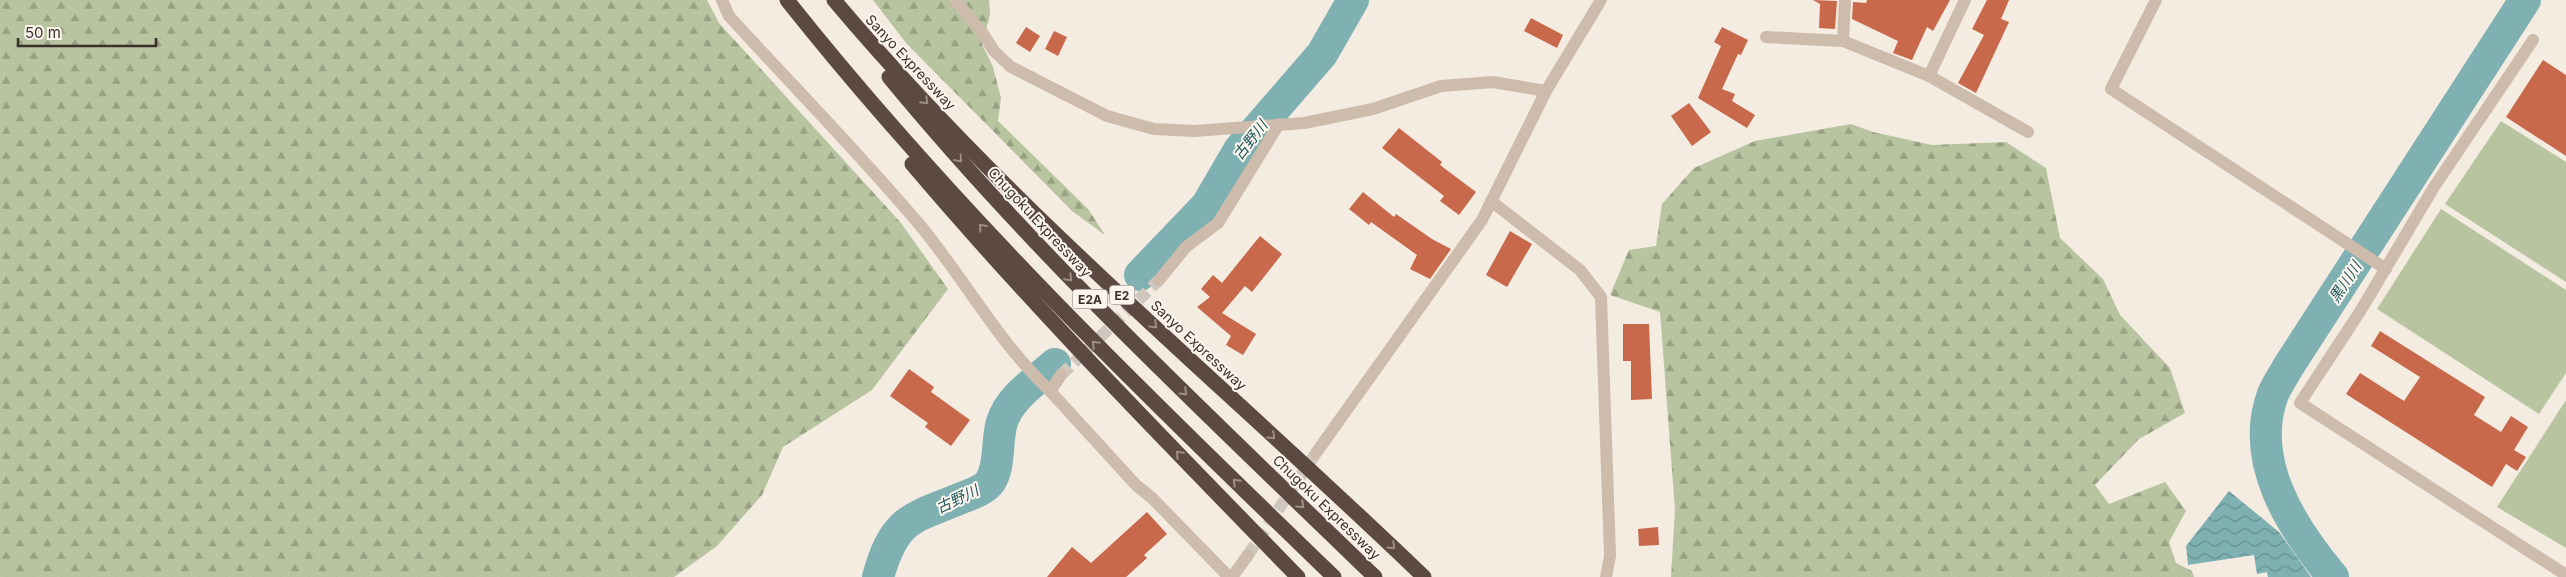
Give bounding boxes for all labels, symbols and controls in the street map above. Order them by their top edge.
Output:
street label: Sanyo Expressway [862,11,960,113]
scale bar [18,15,155,47]
text: 50 m [25,23,61,42]
one-way arrow [919,96,928,105]
water label: 古野川 [1229,115,1273,164]
one-way arrow [953,153,962,162]
street label: Chugoku Expressway [985,164,1095,280]
one-way arrow [979,224,988,233]
water label: 黒川川 [2325,256,2366,306]
one-way arrow [1063,272,1072,281]
road number: E2 [1110,286,1134,304]
road number: E2A [1072,290,1108,308]
street label: Sanyo Expressway [1148,296,1250,394]
one-way arrow [1148,319,1157,328]
one-way arrow [1092,341,1101,350]
one-way arrow [1179,386,1188,395]
one-way arrow [1267,430,1276,439]
one-way arrow [1176,451,1185,460]
street label: Chugoku Expressway [1270,451,1385,563]
one-way arrow [1233,479,1242,488]
water label: 古野川 [933,480,983,517]
one-way arrow [1296,499,1305,508]
one-way arrow [1386,540,1395,549]

